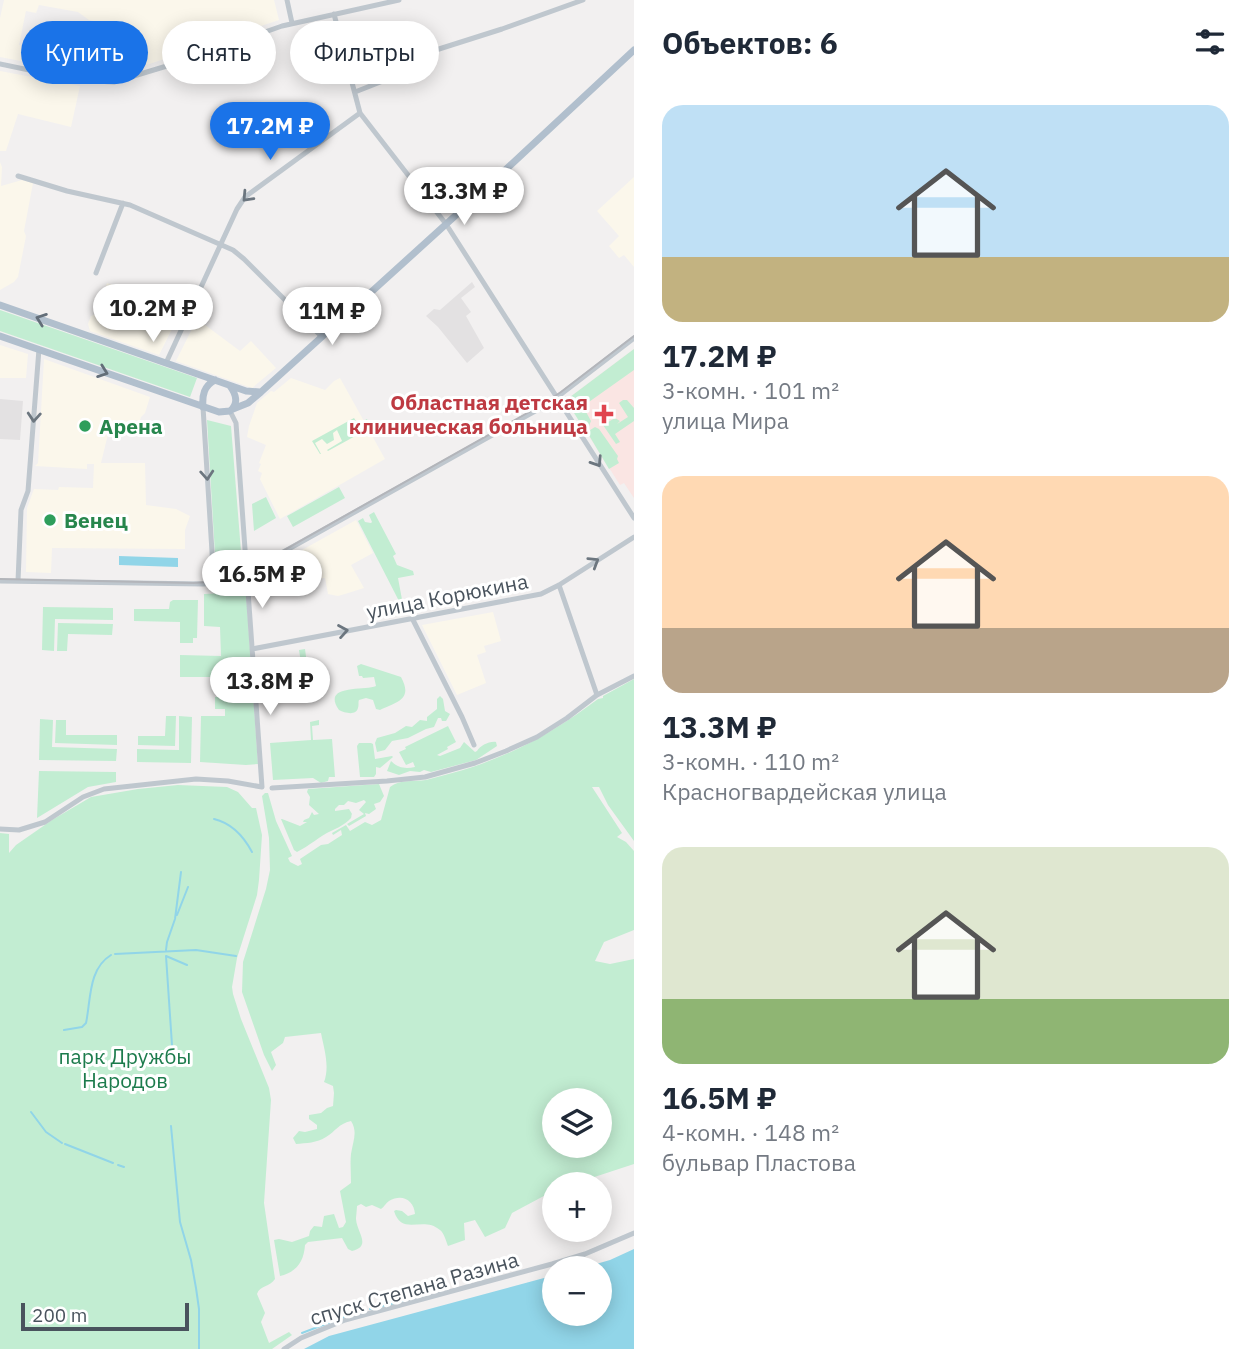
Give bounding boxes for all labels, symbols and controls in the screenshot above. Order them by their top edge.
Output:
chip: Купить [21,21,148,84]
chip: Снять [162,21,276,84]
chip: Фильтры [290,21,439,84]
text: Объектов: 6 [662,23,838,62]
icon: filters [1191,23,1229,61]
pin: 17.2M ₽ [205,102,335,162]
text: 17.2M ₽ [226,110,314,140]
icon: home [883,150,1009,276]
pin: 13.3M ₽ [399,168,529,227]
text: 13.3M ₽ [420,175,508,205]
one-way arrow [243,189,255,202]
pin: 10.2M ₽ [88,284,218,344]
pin: 11M ₽ [283,288,381,347]
text: 10.2M ₽ [109,292,197,322]
text: 11M ₽ [298,295,366,325]
one-way arrow [35,313,47,327]
text: 17.2M ₽ [662,336,777,375]
one-way arrow [96,363,108,377]
text: 3-комн. · 101 m² [662,375,839,405]
place label: Областная детская клиническая больница [349,388,588,440]
marker: Областная детская клиническая больница [594,404,614,424]
text: улица Мира [662,405,789,435]
one-way arrow [27,411,42,422]
place label: Арена [99,412,163,440]
marker: Арена [77,418,93,434]
one-way arrow [589,454,602,467]
one-way arrow [199,470,214,481]
place label: Венец [64,506,128,534]
marker: Венец [42,512,58,528]
icon: home [883,521,1009,647]
pin: 16.5M ₽ [197,550,327,610]
text: 16.5M ₽ [218,558,306,588]
one-way arrow [587,558,600,571]
street label: улица Корюкина [364,567,530,625]
one-way arrow [337,624,349,639]
pin: 13.8M ₽ [205,658,335,717]
text: 13.8M ₽ [226,665,314,695]
text: 13.3M ₽ [662,707,777,746]
text: 3-комн. · 110 m² [662,746,839,776]
text: Красногвардейская улица [662,776,947,806]
icon: home [883,892,1009,1018]
park label: парк Дружбы Народов [59,1042,191,1094]
text: 16.5M ₽ [662,1078,777,1117]
map controls [542,1088,612,1326]
button: layers [542,1088,612,1158]
text: 4-комн. · 148 m² [662,1117,839,1147]
text: бульвар Пластова [662,1147,856,1177]
button: + [542,1172,612,1242]
street label: спуск Степана Разина [306,1245,522,1331]
button: − [542,1256,612,1326]
scale bar [21,1300,189,1332]
text: 200 m [32,1303,87,1327]

